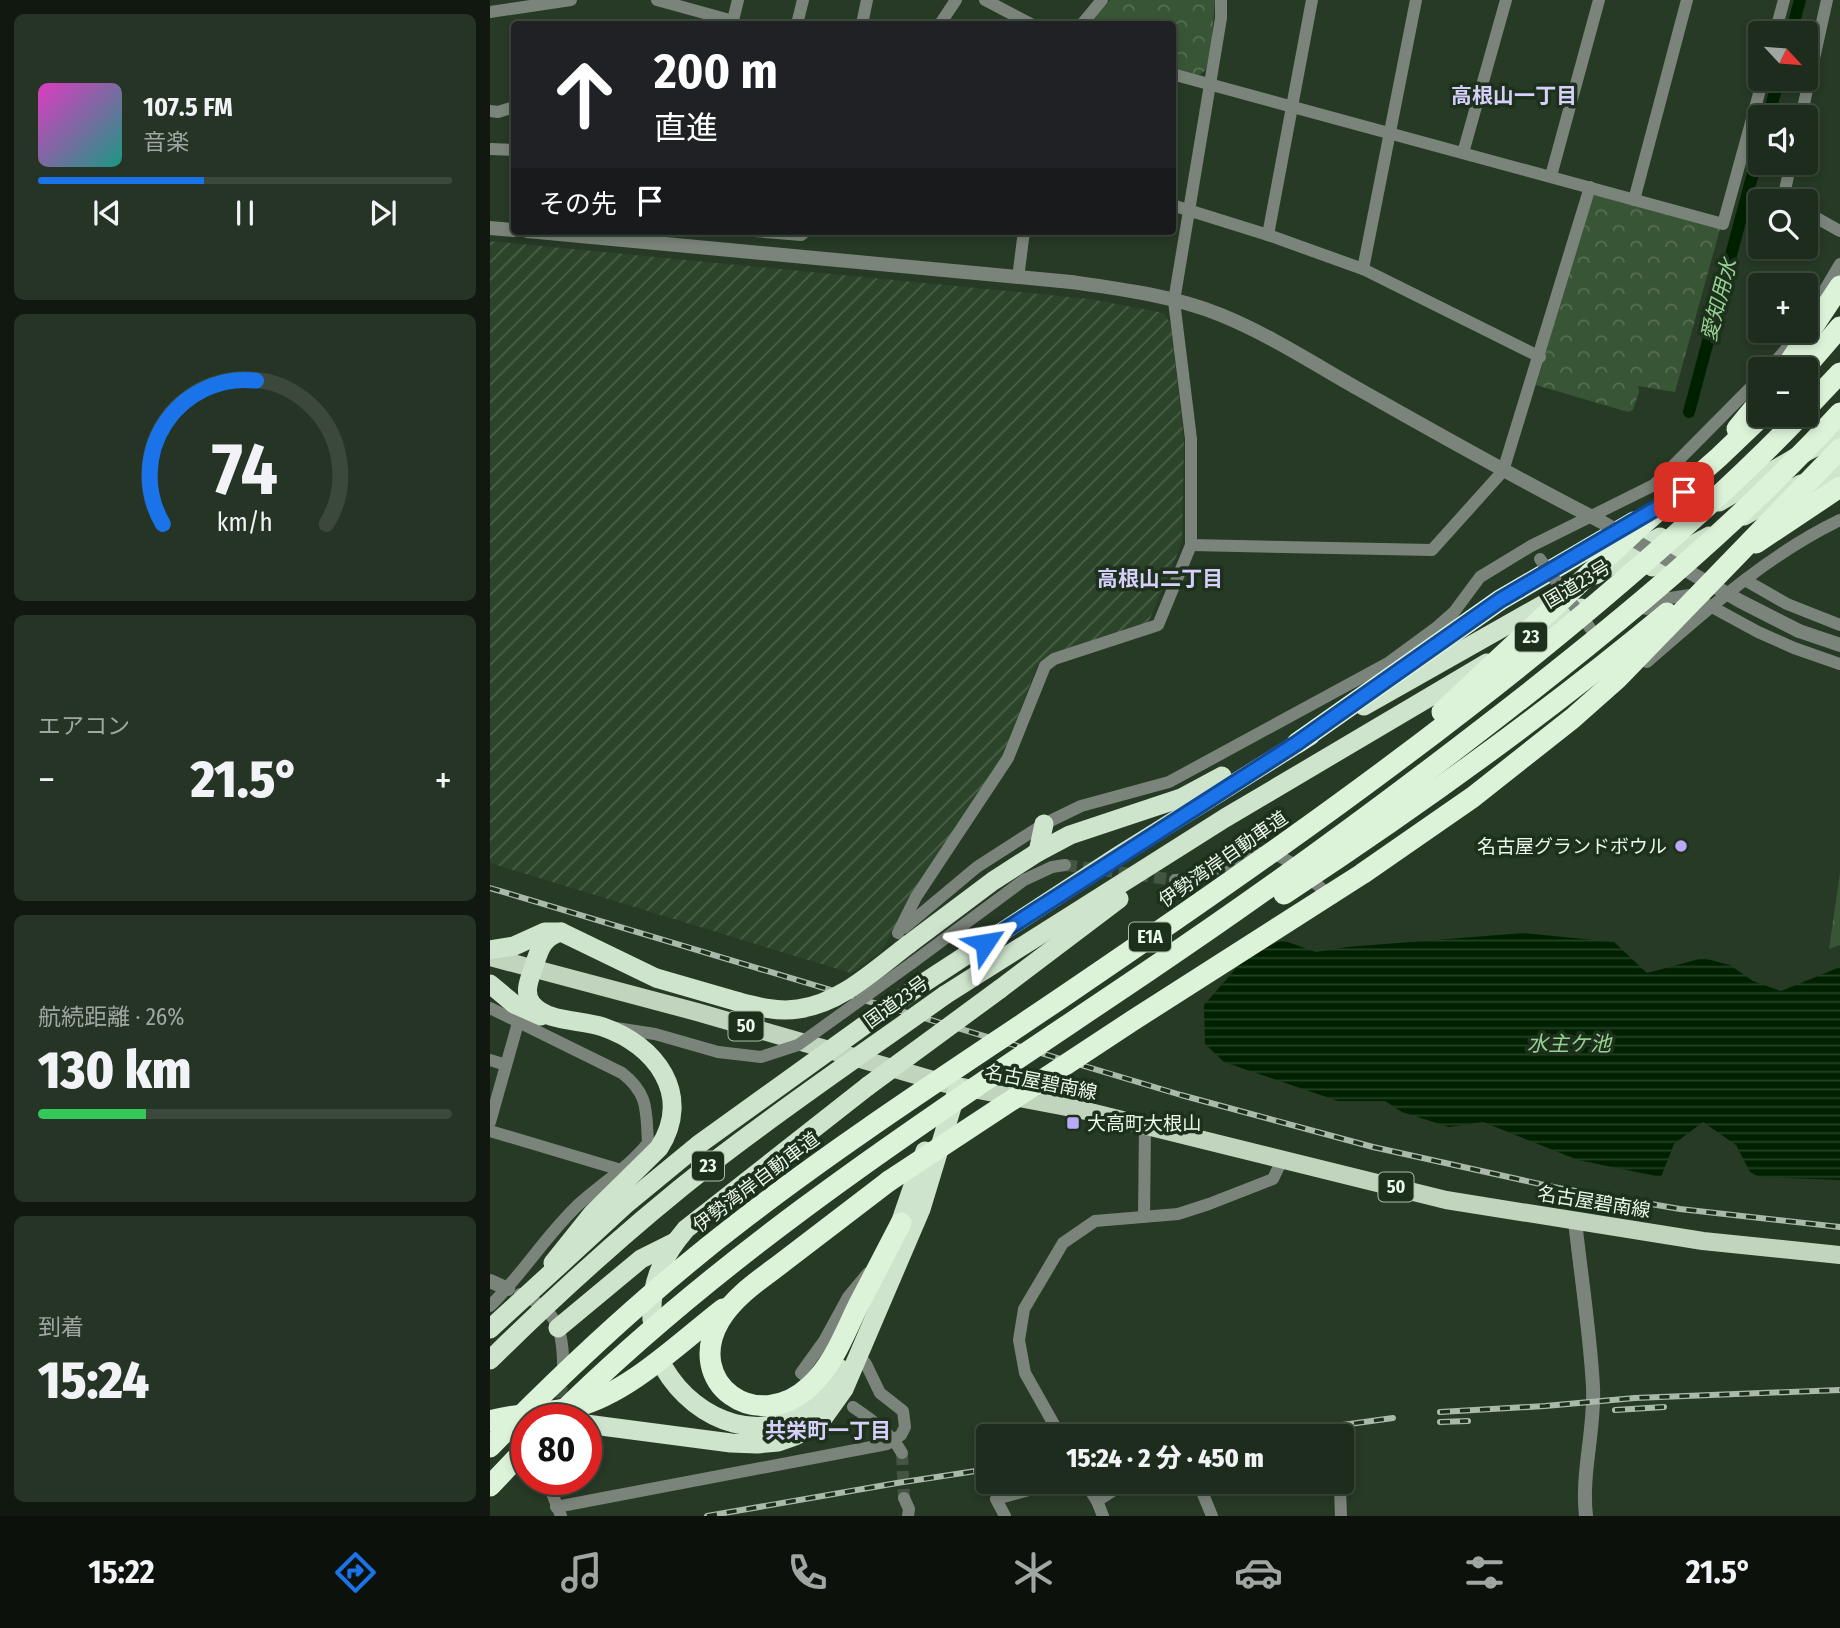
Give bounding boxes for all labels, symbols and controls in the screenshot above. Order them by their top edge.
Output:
north arrow [1748,21,1818,91]
map controls [1748,21,1818,427]
text: 200 m [654,42,778,101]
icon: ahead [539,49,630,140]
district label: 高根山一丁目 [1451,83,1577,109]
text: 107.5 FM [143,92,233,123]
button: sound [1748,105,1818,175]
text: 直進 [654,109,718,147]
text: 音楽 [143,128,189,156]
icon: arrive [631,182,669,220]
text: その先 [539,189,617,220]
button: search [1748,189,1818,259]
icon: previous [88,194,126,232]
icon: pause [226,194,264,232]
icon: next [364,194,402,232]
water label: 愛知用水 [1696,254,1743,344]
button: + [1748,273,1818,343]
button: − [1748,357,1818,427]
text: 74 [212,426,278,513]
pin [1654,462,1714,522]
icon: arrive [1665,473,1703,511]
text: km/h [217,507,273,537]
street label: 国道23号 [1539,555,1615,613]
district label: 高根山二丁目 [1097,566,1223,592]
road number: 23 [1515,622,1547,652]
text: エアコン [38,712,130,740]
text: 21.5° [191,748,299,811]
text: − [38,757,55,803]
text: + [435,757,452,803]
street label: 伊勢湾岸自動車道 [1154,806,1292,912]
place label: 名古屋グランドボウル [1477,835,1667,858]
marker: 名古屋グランドボウル [1673,838,1689,854]
position arrow [948,906,1022,980]
road number: E1A [1129,922,1171,952]
street label: 国道23号 [859,971,933,1033]
text: 航続距離 · 26% [38,1003,184,1031]
road number: 50 [728,1012,764,1041]
water label: 水主ケ池 [1527,1031,1613,1057]
text: 130 km [38,1039,191,1102]
street label: 名古屋碧南線 [983,1060,1099,1104]
place label: 大高町大根山 [1087,1112,1201,1135]
marker: 大高町大根山 [1065,1115,1081,1131]
street label: 伊勢湾岸自動車道 [688,1127,824,1237]
road number: 23 [692,1152,724,1181]
road number: 50 [1378,1172,1413,1202]
street label: 名古屋碧南線 [1536,1182,1652,1222]
text: 到着 [38,1313,84,1341]
text: 15:24 [38,1349,149,1412]
speed limit sign: 80 [511,1404,602,1495]
district label: 共栄町一丁目 [765,1418,891,1444]
text: 15:24 · 2 分 · 450 m [1066,1443,1264,1474]
icon: directions [331,1548,380,1597]
icon: music [557,1548,606,1597]
icon: phone [783,1548,832,1597]
icon: climate [1009,1548,1058,1597]
icon: car [1234,1548,1283,1597]
icon: filters [1460,1548,1509,1597]
text: 15:22 [88,1553,155,1591]
text: 21.5° [1686,1553,1752,1591]

